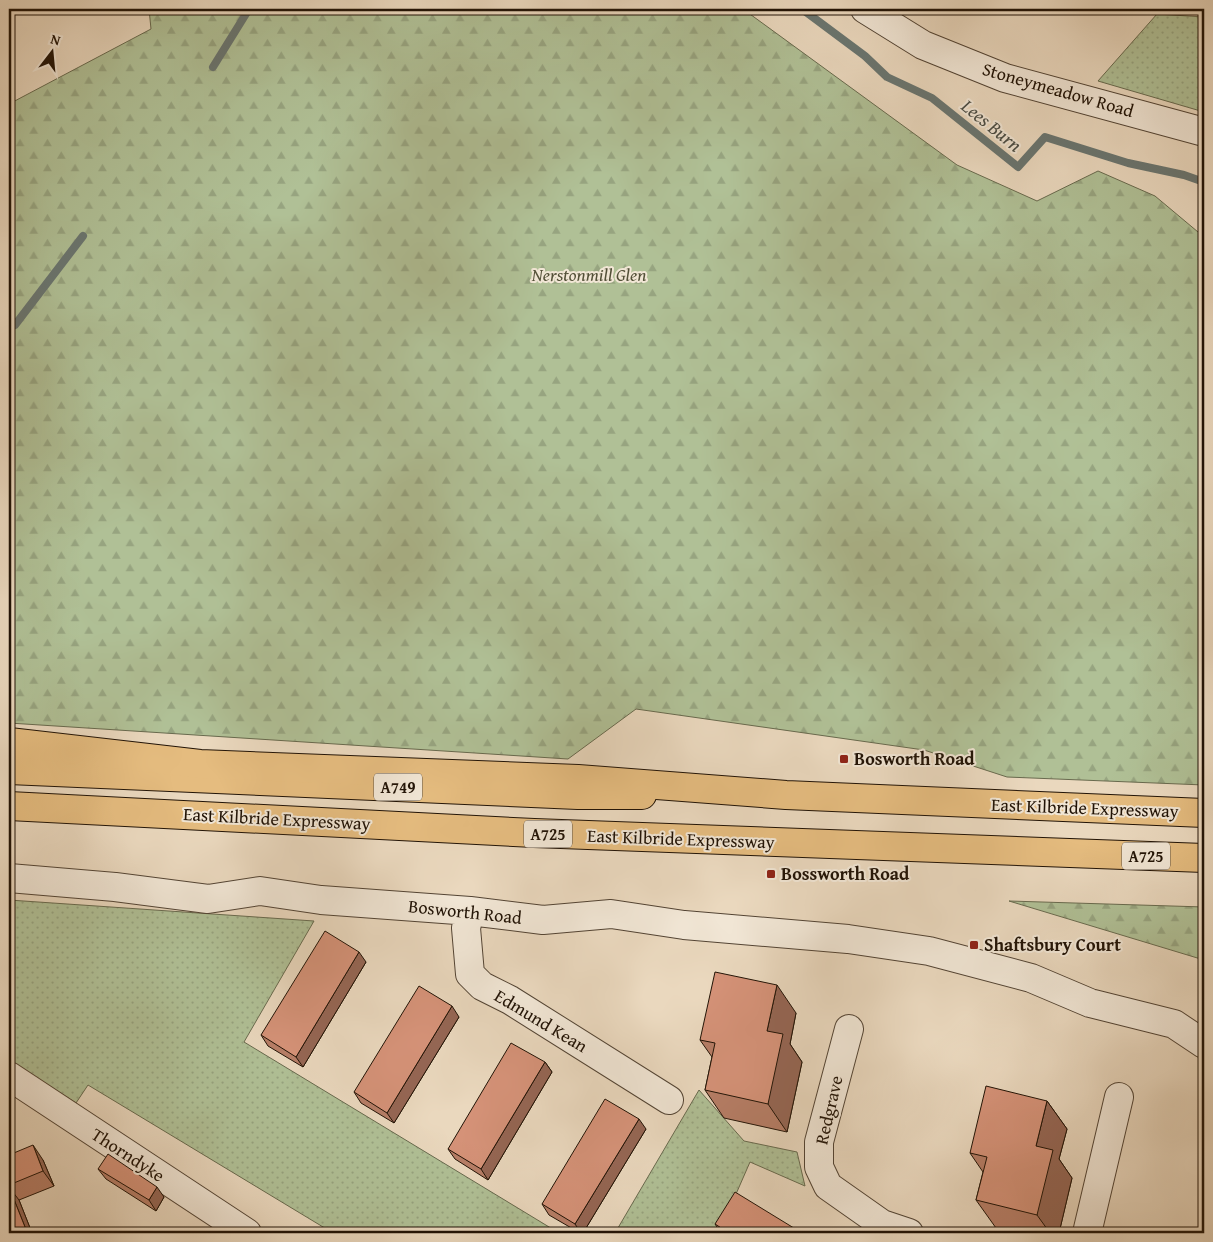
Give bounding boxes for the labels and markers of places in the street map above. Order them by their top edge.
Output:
place label: Bosworth Road [854,745,975,772]
marker: Bosworth Road [838,753,850,765]
place label: Bossworth Road [781,860,910,887]
marker: Bossworth Road [765,868,777,880]
place label: Shaftsbury Court [984,931,1121,958]
marker: Shaftsbury Court [968,939,980,951]

